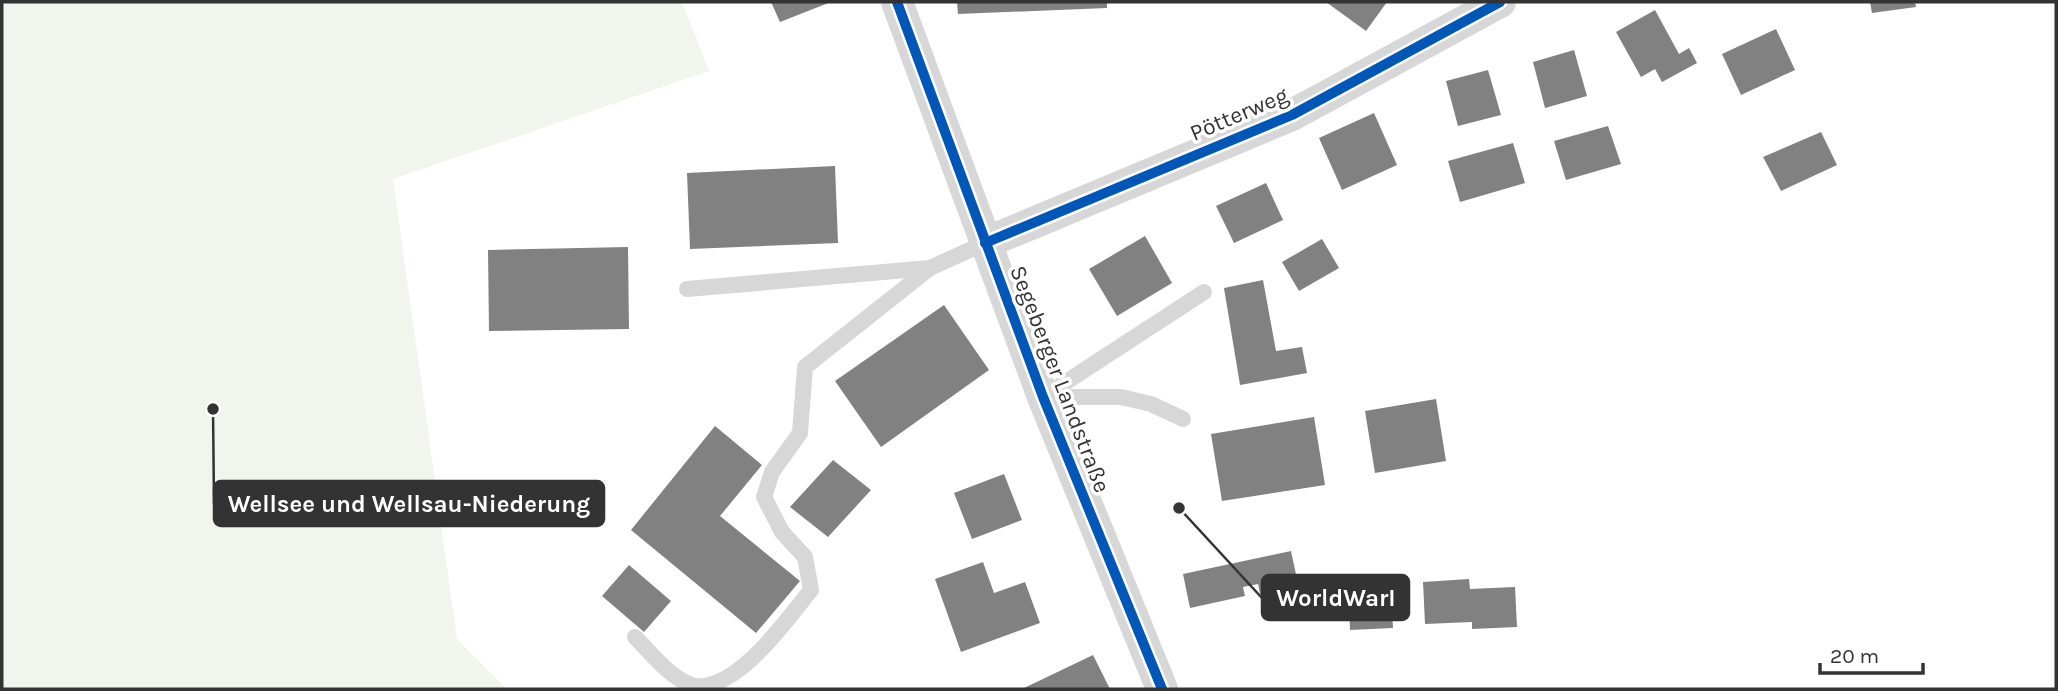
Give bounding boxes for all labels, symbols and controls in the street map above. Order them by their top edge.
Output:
street label: Pötterweg [1186,81,1292,147]
street label: Segeberger Landstraße [1004,262,1116,496]
callout: Wellsee und Wellsau-Niederung [214,481,604,526]
text: Wellsee und Wellsau-Niederung [228,490,590,518]
callout: WorldWarI [1262,575,1409,620]
text: WorldWarI [1276,584,1396,612]
scale bar [1820,632,1923,676]
text: 20 m [1830,644,1879,668]

